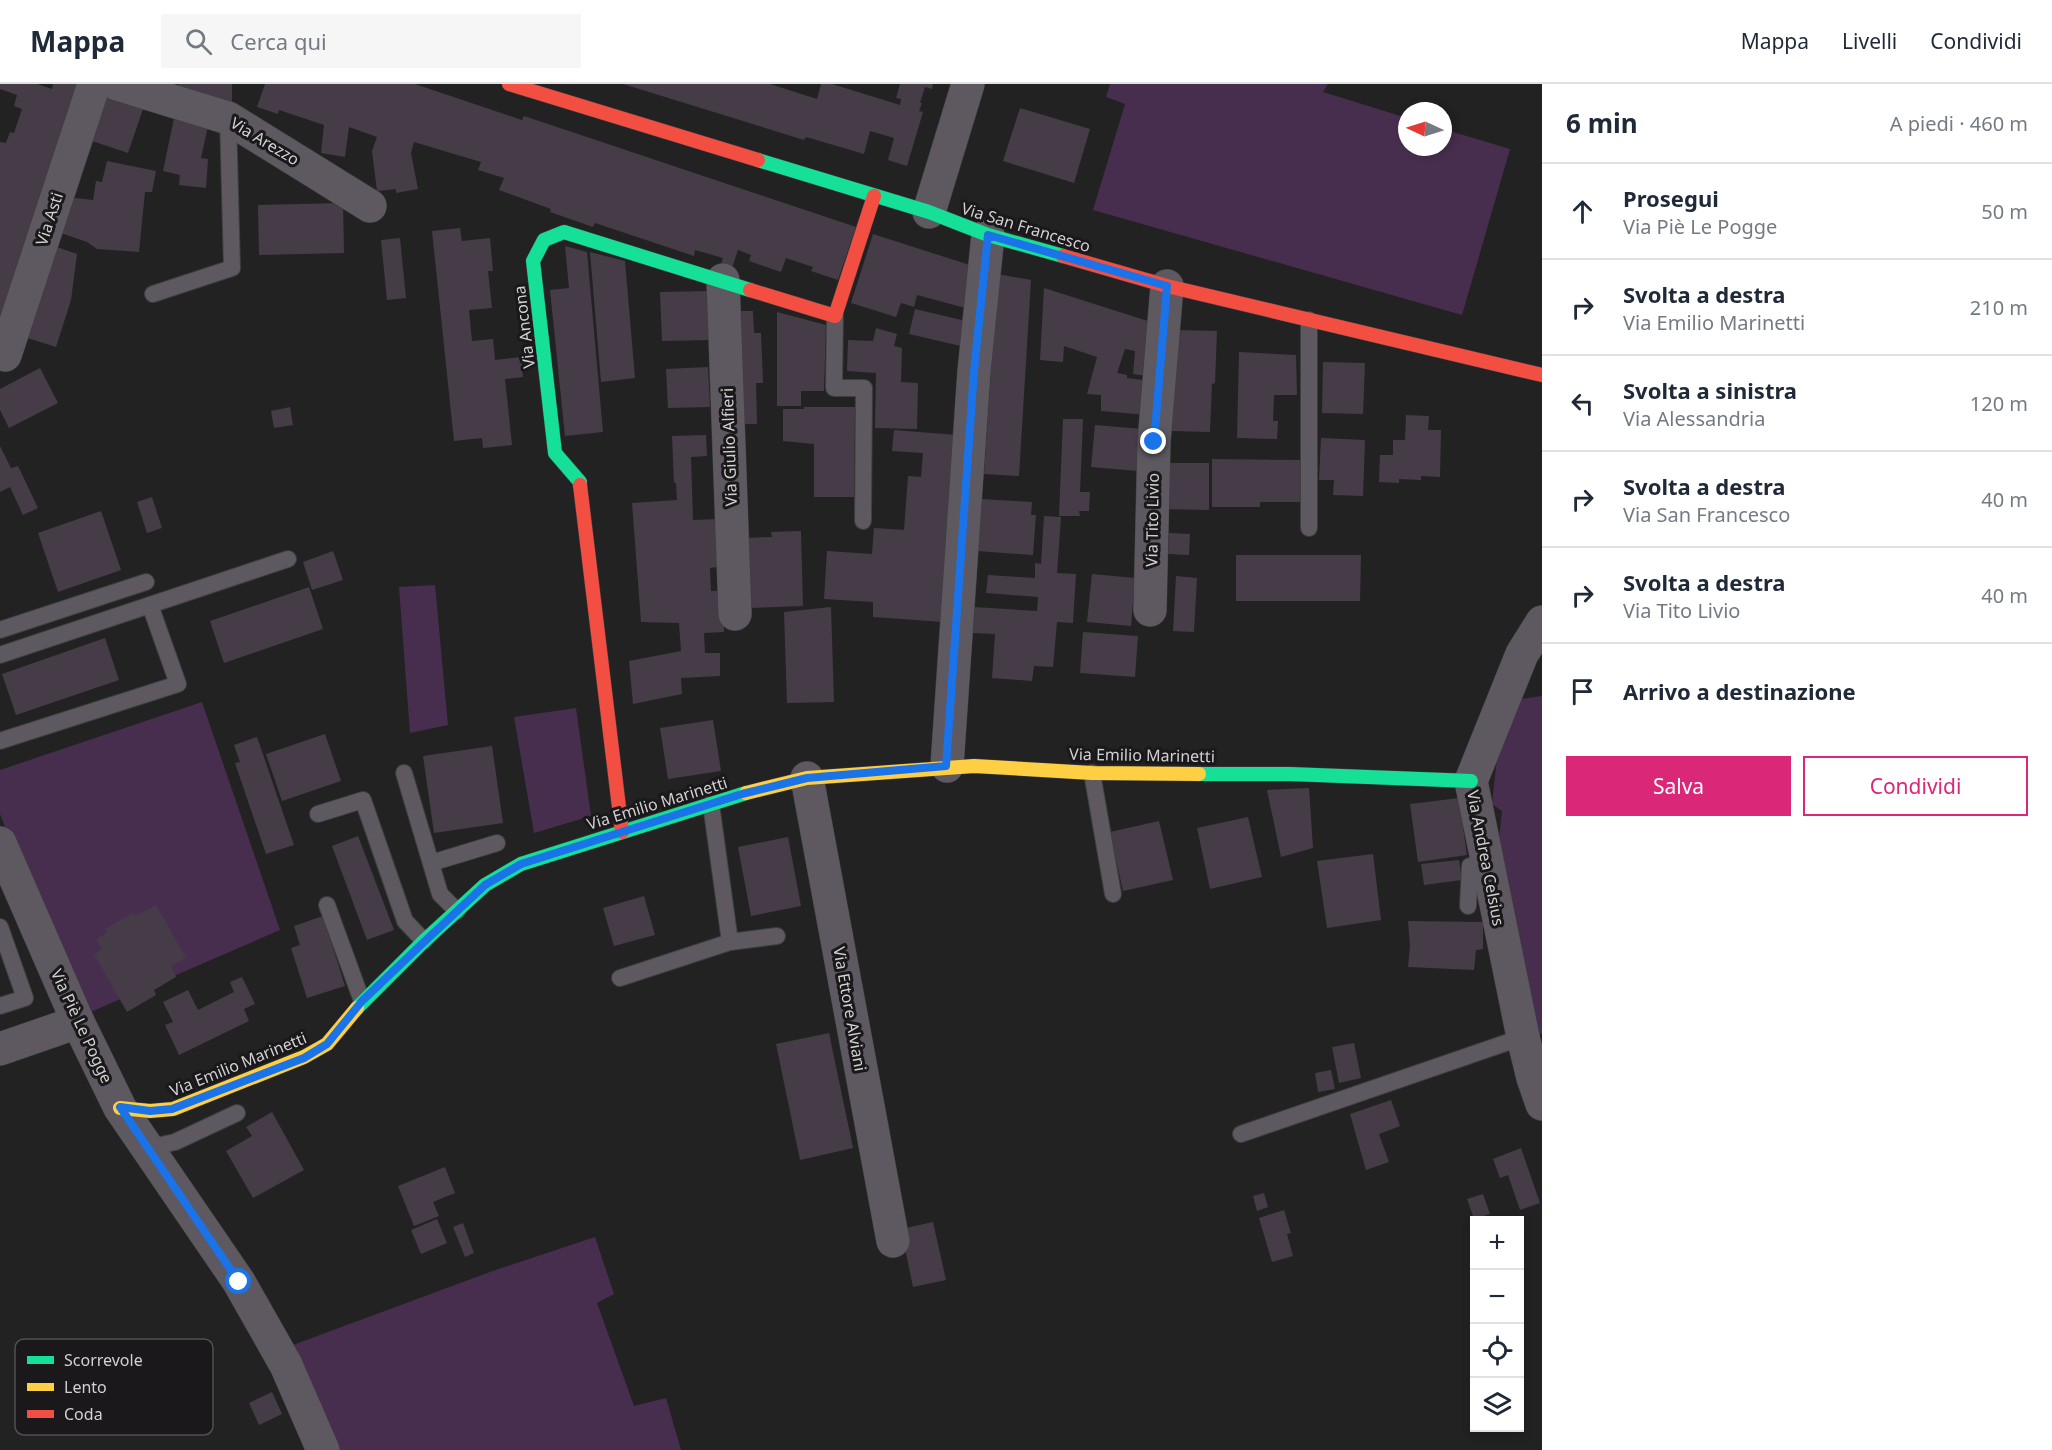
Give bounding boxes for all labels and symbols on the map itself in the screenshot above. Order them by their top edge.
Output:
north arrow [1398,102,1452,156]
street label: Via Arezzo [226,112,304,170]
street label: Via Asti [30,190,68,248]
street label: Via San Francesco [959,197,1093,257]
street label: Via Ancona [508,284,540,370]
street label: Via Giulio Alfieri [716,387,742,507]
route end [1140,428,1166,454]
street label: Via Tito Livio [1140,473,1164,567]
street label: Via Emilio Marinetti [1069,743,1215,767]
street label: Via Emilio Marinetti [584,771,730,835]
street label: Via Andrea Celsius [1462,788,1510,928]
street label: Via Ettore Alviani [828,945,872,1073]
street label: Via Piè Le Pogge [46,965,118,1087]
street label: Via Emilio Marinetti [166,1026,310,1102]
route start [225,1268,251,1294]
legend [15,1339,213,1435]
text: Scorrevole [64,1349,143,1371]
text: Lento [64,1376,107,1398]
text: Coda [64,1403,103,1425]

